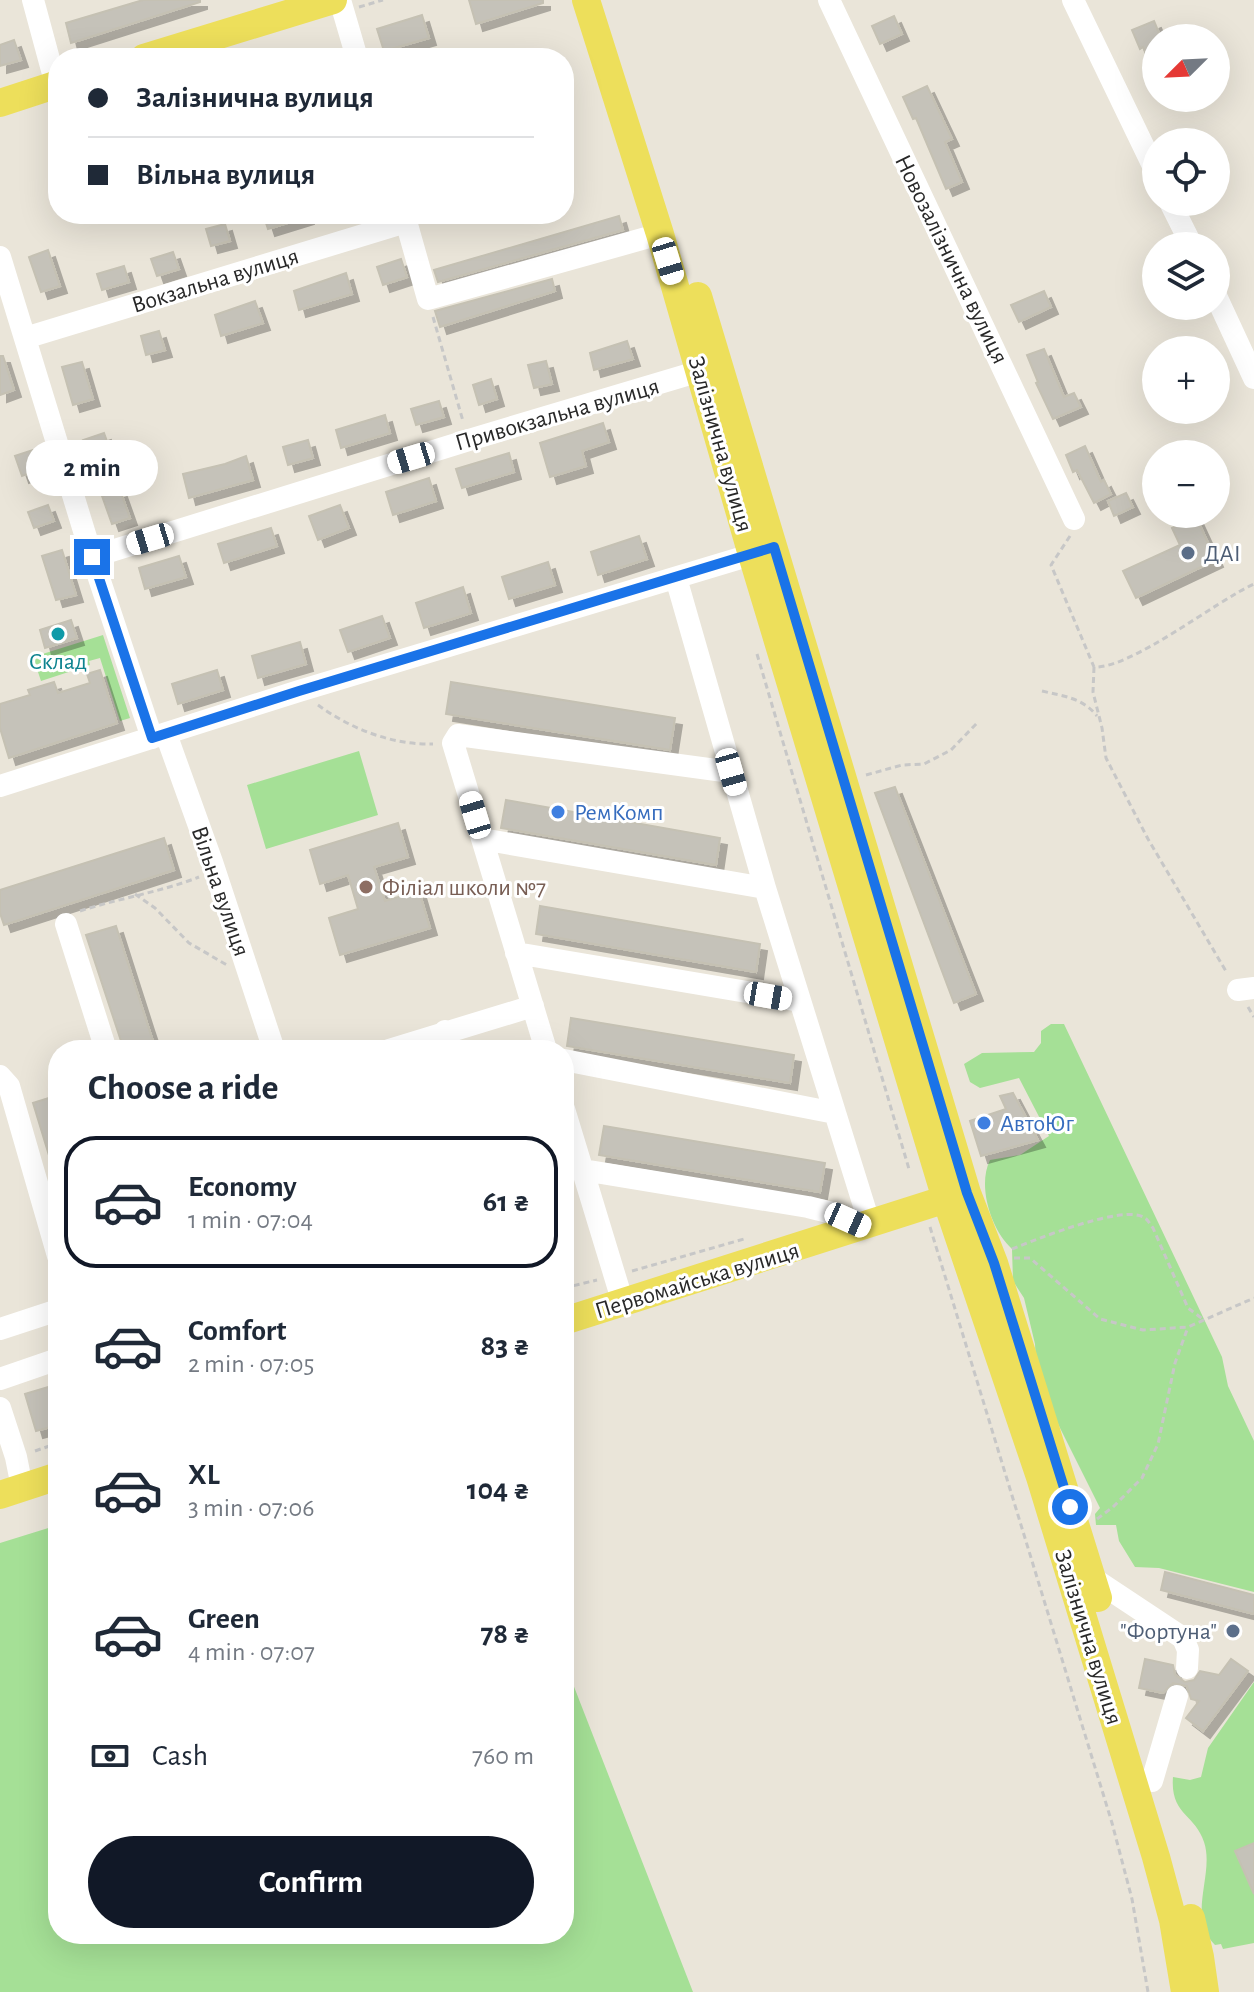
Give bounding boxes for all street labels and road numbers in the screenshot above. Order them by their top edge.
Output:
street label: Новозалізнична вулиця [890,151,1012,368]
street label: Вокзальна вулиця [129,244,302,318]
street label: Залізнична вулиця [683,354,757,535]
street label: Привокзальна вулиця [452,374,662,456]
street label: Вільна вулиця [187,823,254,960]
street label: Первомайська вулиця [592,1238,802,1323]
street label: Залізнична вулиця [1050,1547,1126,1728]

